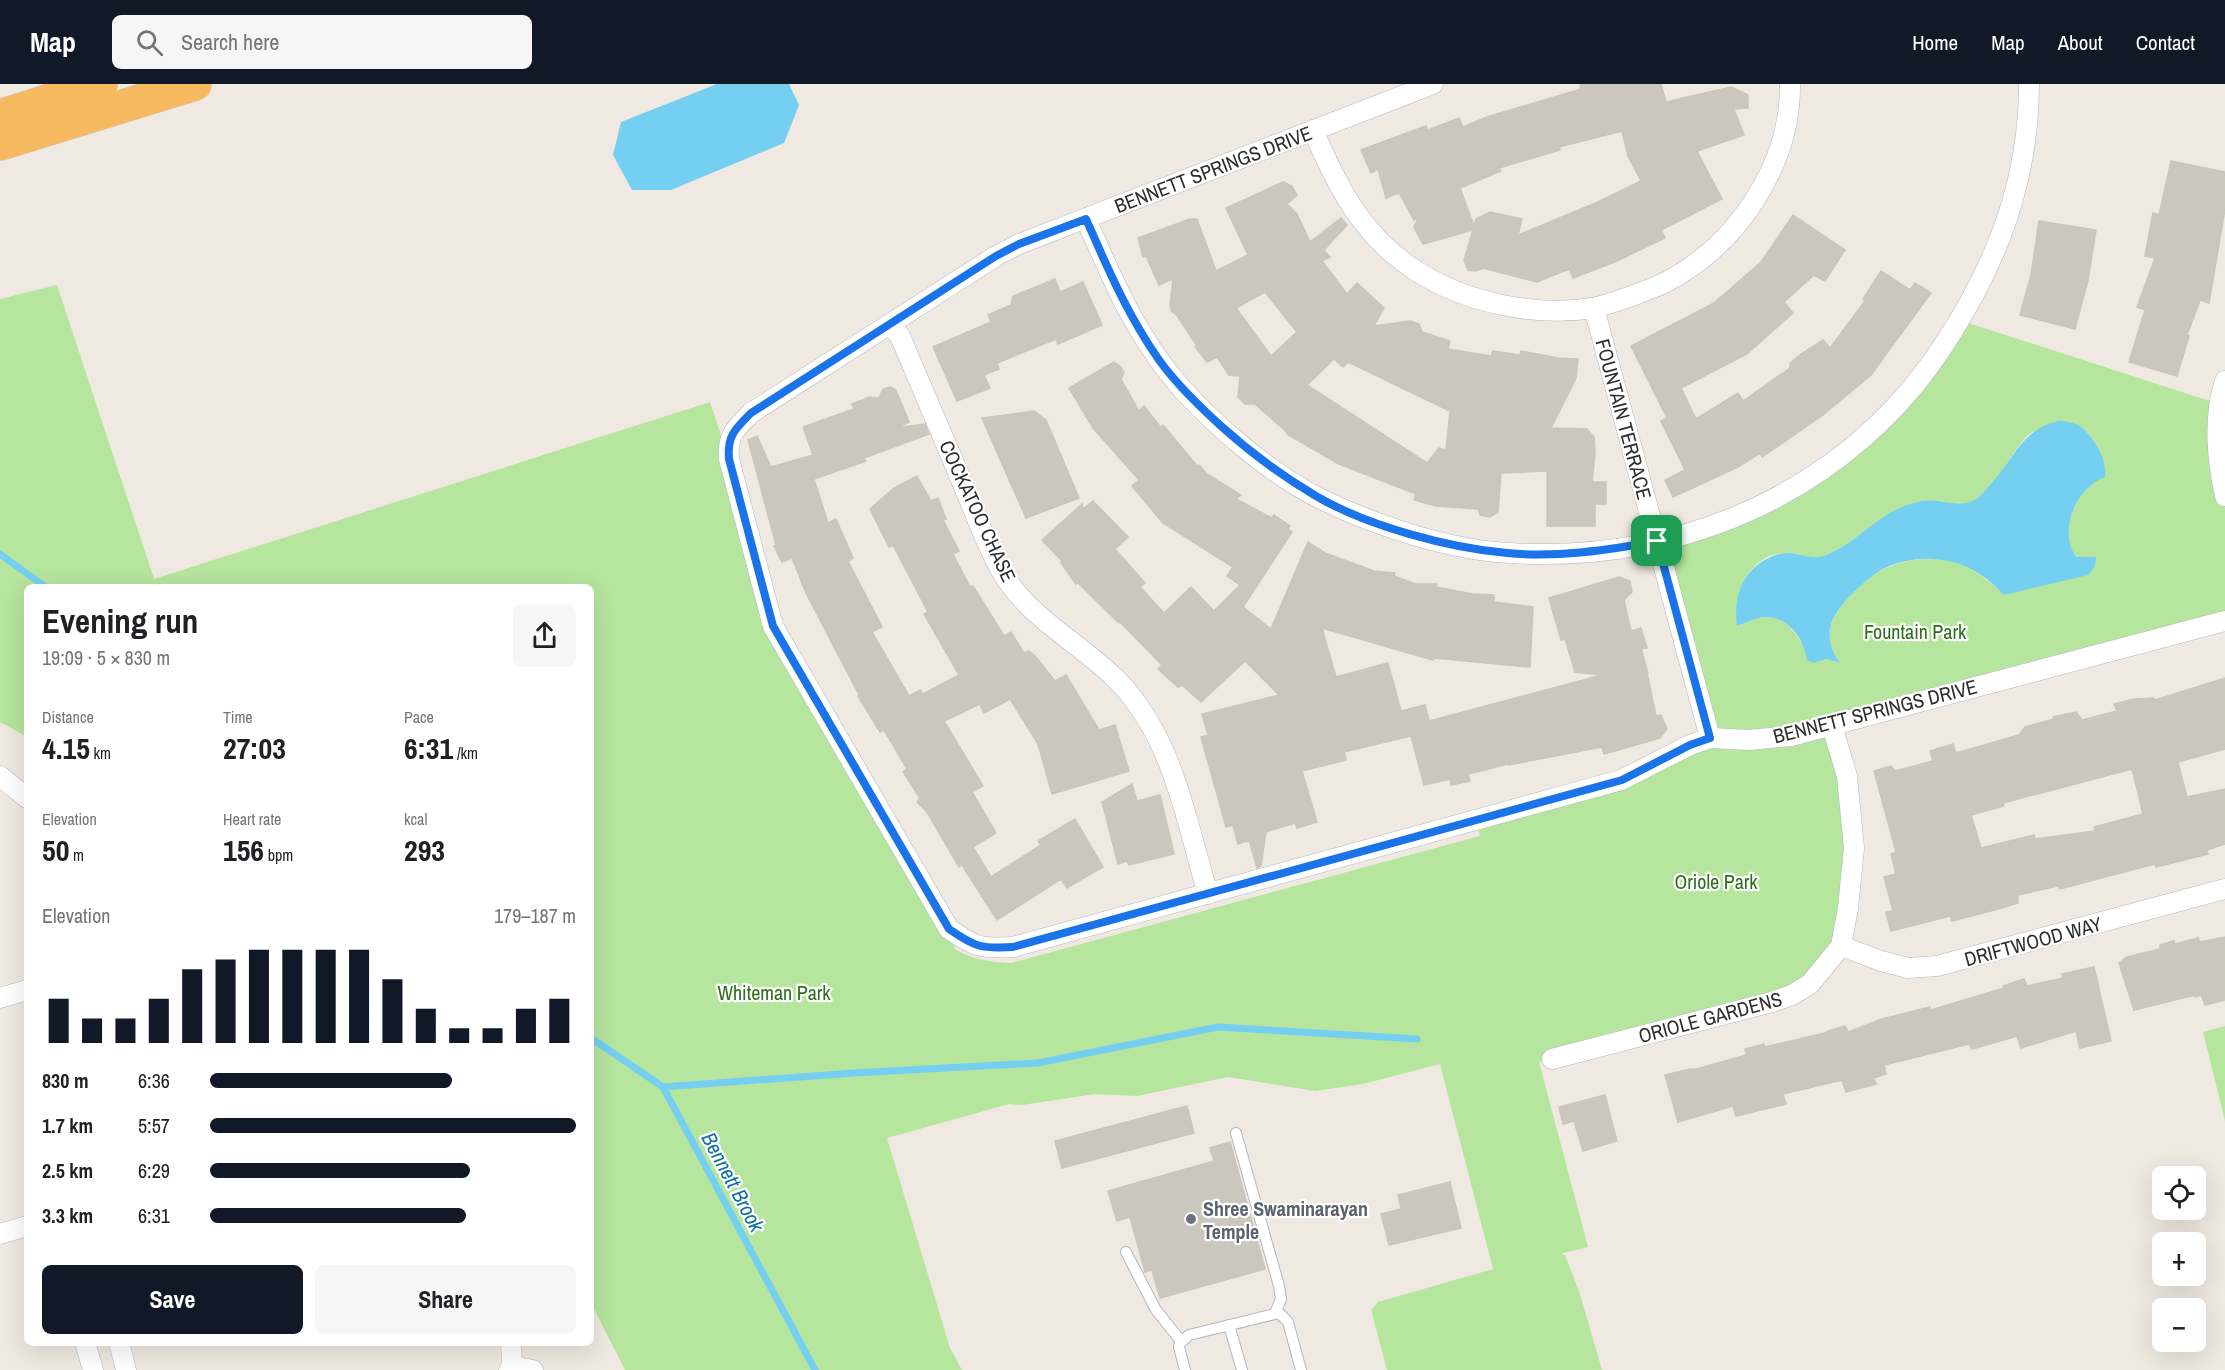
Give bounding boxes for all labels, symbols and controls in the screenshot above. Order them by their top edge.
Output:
search box [112,15,532,69]
text: Map [30,23,76,61]
icon: search [133,26,166,59]
text: Search here [181,27,279,57]
text: Home [1912,28,1958,57]
text: Map [1991,28,2025,57]
text: About [2058,28,2103,57]
text: Contact [2136,28,2195,57]
street label: BENNETT SPRINGS DRIVE [1110,119,1316,219]
street label: FOUNTAIN TERRACE [1590,336,1658,502]
street label: COCKATOO CHASE [933,436,1023,586]
pin [1631,515,1682,566]
icon: arrive [1640,524,1673,557]
text: Evening run [42,599,198,643]
button: share [513,604,576,667]
park label: Fountain Park [1864,618,1967,645]
text: 19:09 · 5 × 830 m [42,644,170,671]
street label: BENNETT SPRINGS DRIVE [1770,673,1980,749]
text: Distance [42,706,94,728]
text: Time [223,706,253,728]
text: Pace [404,706,434,728]
text: 4.15 [42,728,90,768]
text: 27:03 [223,728,286,768]
text: 6:31 [404,728,453,768]
text: km [90,742,111,764]
text: /km [453,742,478,764]
text: Elevation [42,808,97,830]
text: Heart rate [223,808,281,830]
text: kcal [404,808,427,830]
text: 50 [42,830,69,870]
text: 156 [223,830,264,870]
text: 293 [404,830,445,870]
text: m [69,844,84,866]
text: bpm [264,844,293,866]
park label: Oriole Park [1675,868,1758,895]
text: Elevation [42,902,110,929]
text: 179–187 m [494,902,576,929]
street label: DRIFTWOOD WAY [1961,910,2105,972]
park label: Whiteman Park [717,979,831,1006]
street label: ORIOLE GARDENS [1635,985,1785,1049]
text: 830 m [42,1067,89,1094]
text: 6:36 [138,1067,170,1094]
text: 1.7 km [42,1112,93,1139]
text: 5:57 [138,1112,170,1139]
water label: Bennett Brook [695,1127,772,1238]
text: 2.5 km [42,1157,93,1184]
text: 6:29 [138,1157,170,1184]
map controls [2152,1166,2206,1352]
button: locate [2152,1166,2206,1220]
place label: Shree Swaminarayan Temple [1203,1195,1368,1245]
text: 3.3 km [42,1202,93,1229]
text: 6:31 [138,1202,170,1229]
marker: Shree Swaminarayan Temple [1184,1212,1198,1226]
button: + [2152,1232,2206,1286]
button: Save [42,1265,303,1334]
button: Share [315,1265,576,1334]
button: − [2152,1298,2206,1352]

